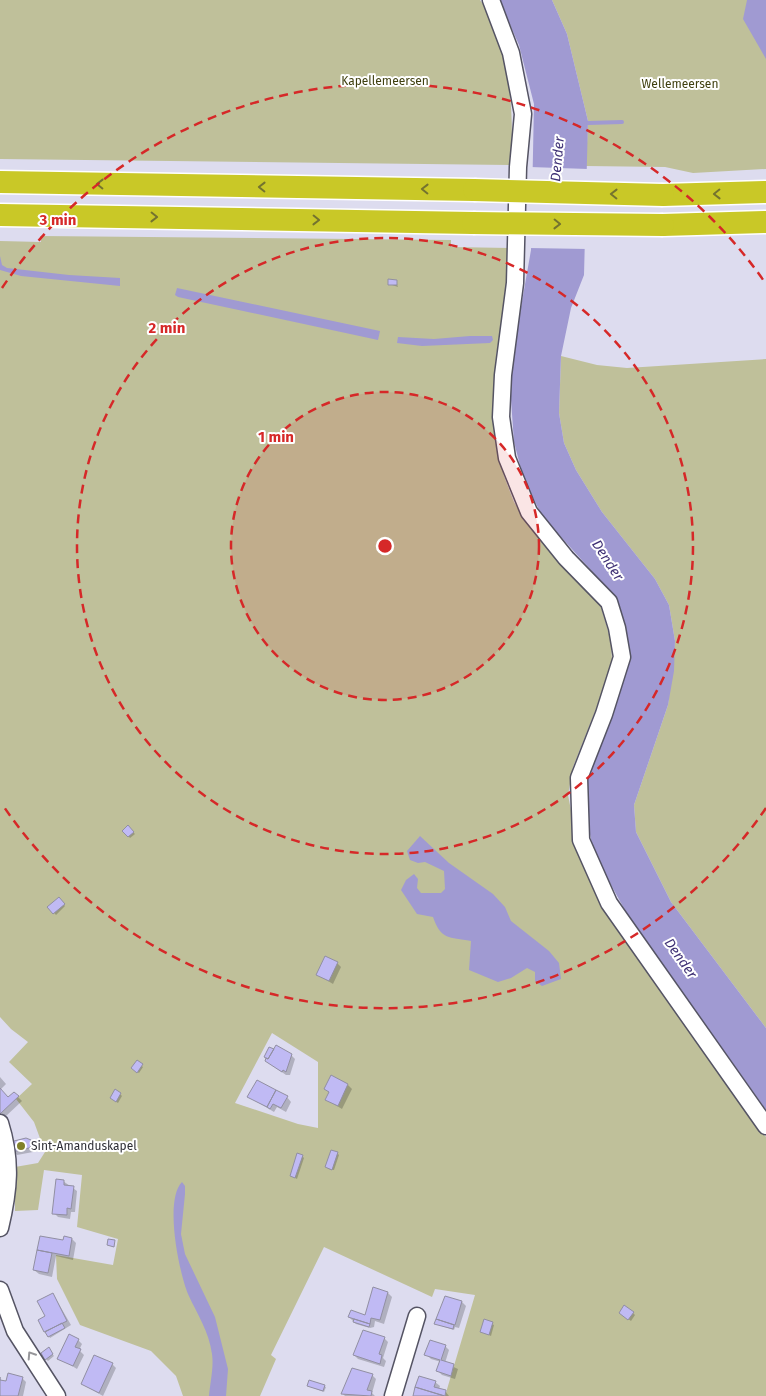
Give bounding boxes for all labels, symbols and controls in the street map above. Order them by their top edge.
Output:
park label: Kapellemeersen [341,74,429,88]
park label: Wellemeersen [642,77,718,91]
water label: Dender [547,135,568,182]
one-way arrow [96,179,104,189]
one-way arrow [258,182,266,192]
one-way arrow [421,184,429,195]
one-way arrow [610,188,618,199]
one-way arrow [713,188,721,199]
text: 3 min [39,211,76,229]
one-way arrow [150,212,158,223]
one-way arrow [312,215,320,225]
one-way arrow [554,219,561,229]
text: 2 min [149,319,185,337]
text: 1 min [258,428,294,446]
centre of rings [376,537,394,555]
water label: Dender [588,537,627,584]
water label: Dender [661,935,701,982]
place label: Sint-Amanduskapel [31,1139,137,1153]
marker: Sint-Amanduskapel [15,1140,27,1152]
one-way arrow [28,1351,37,1361]

